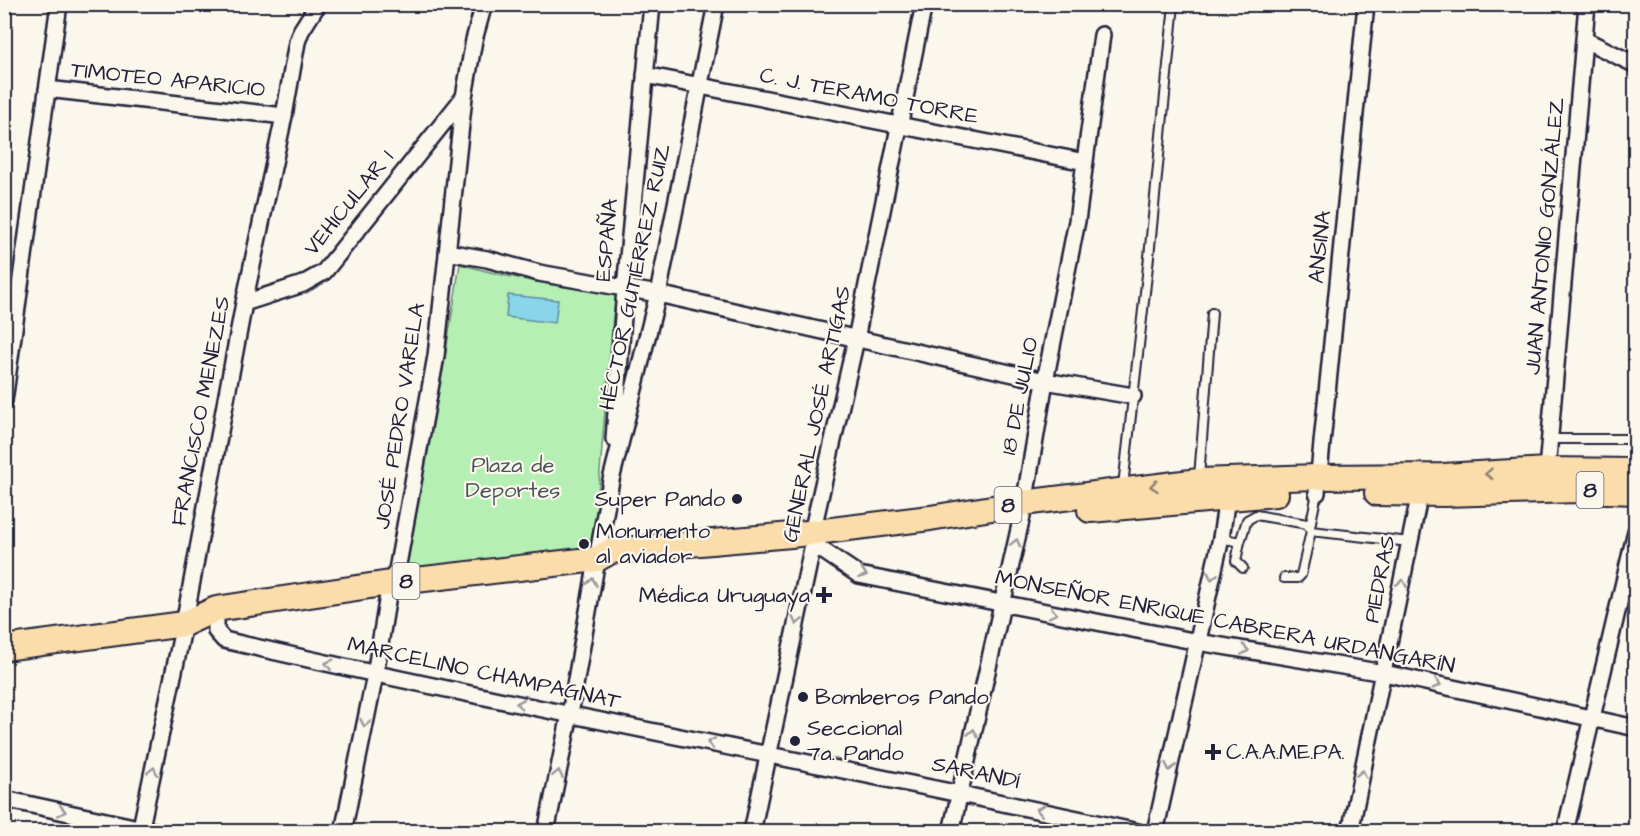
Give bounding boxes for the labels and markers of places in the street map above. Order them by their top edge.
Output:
place label: Super Pando [595,484,726,515]
marker: Super Pando [730,492,744,506]
place label: Monumento al aviador [596,516,711,572]
marker: Monumento al aviador [577,537,591,551]
place label: Médica Uruguaya [639,580,810,612]
marker: Médica Uruguaya [815,586,833,604]
place label: Bomberos Pando [815,682,989,713]
marker: Bomberos Pando [796,690,810,704]
place label: Seccional 7a. Pando [807,713,904,769]
marker: Seccional 7a. Pando [788,734,802,748]
place label: C.A.A.ME.PA. [1226,737,1345,768]
marker: C.A.A.ME.PA. [1204,743,1222,761]

